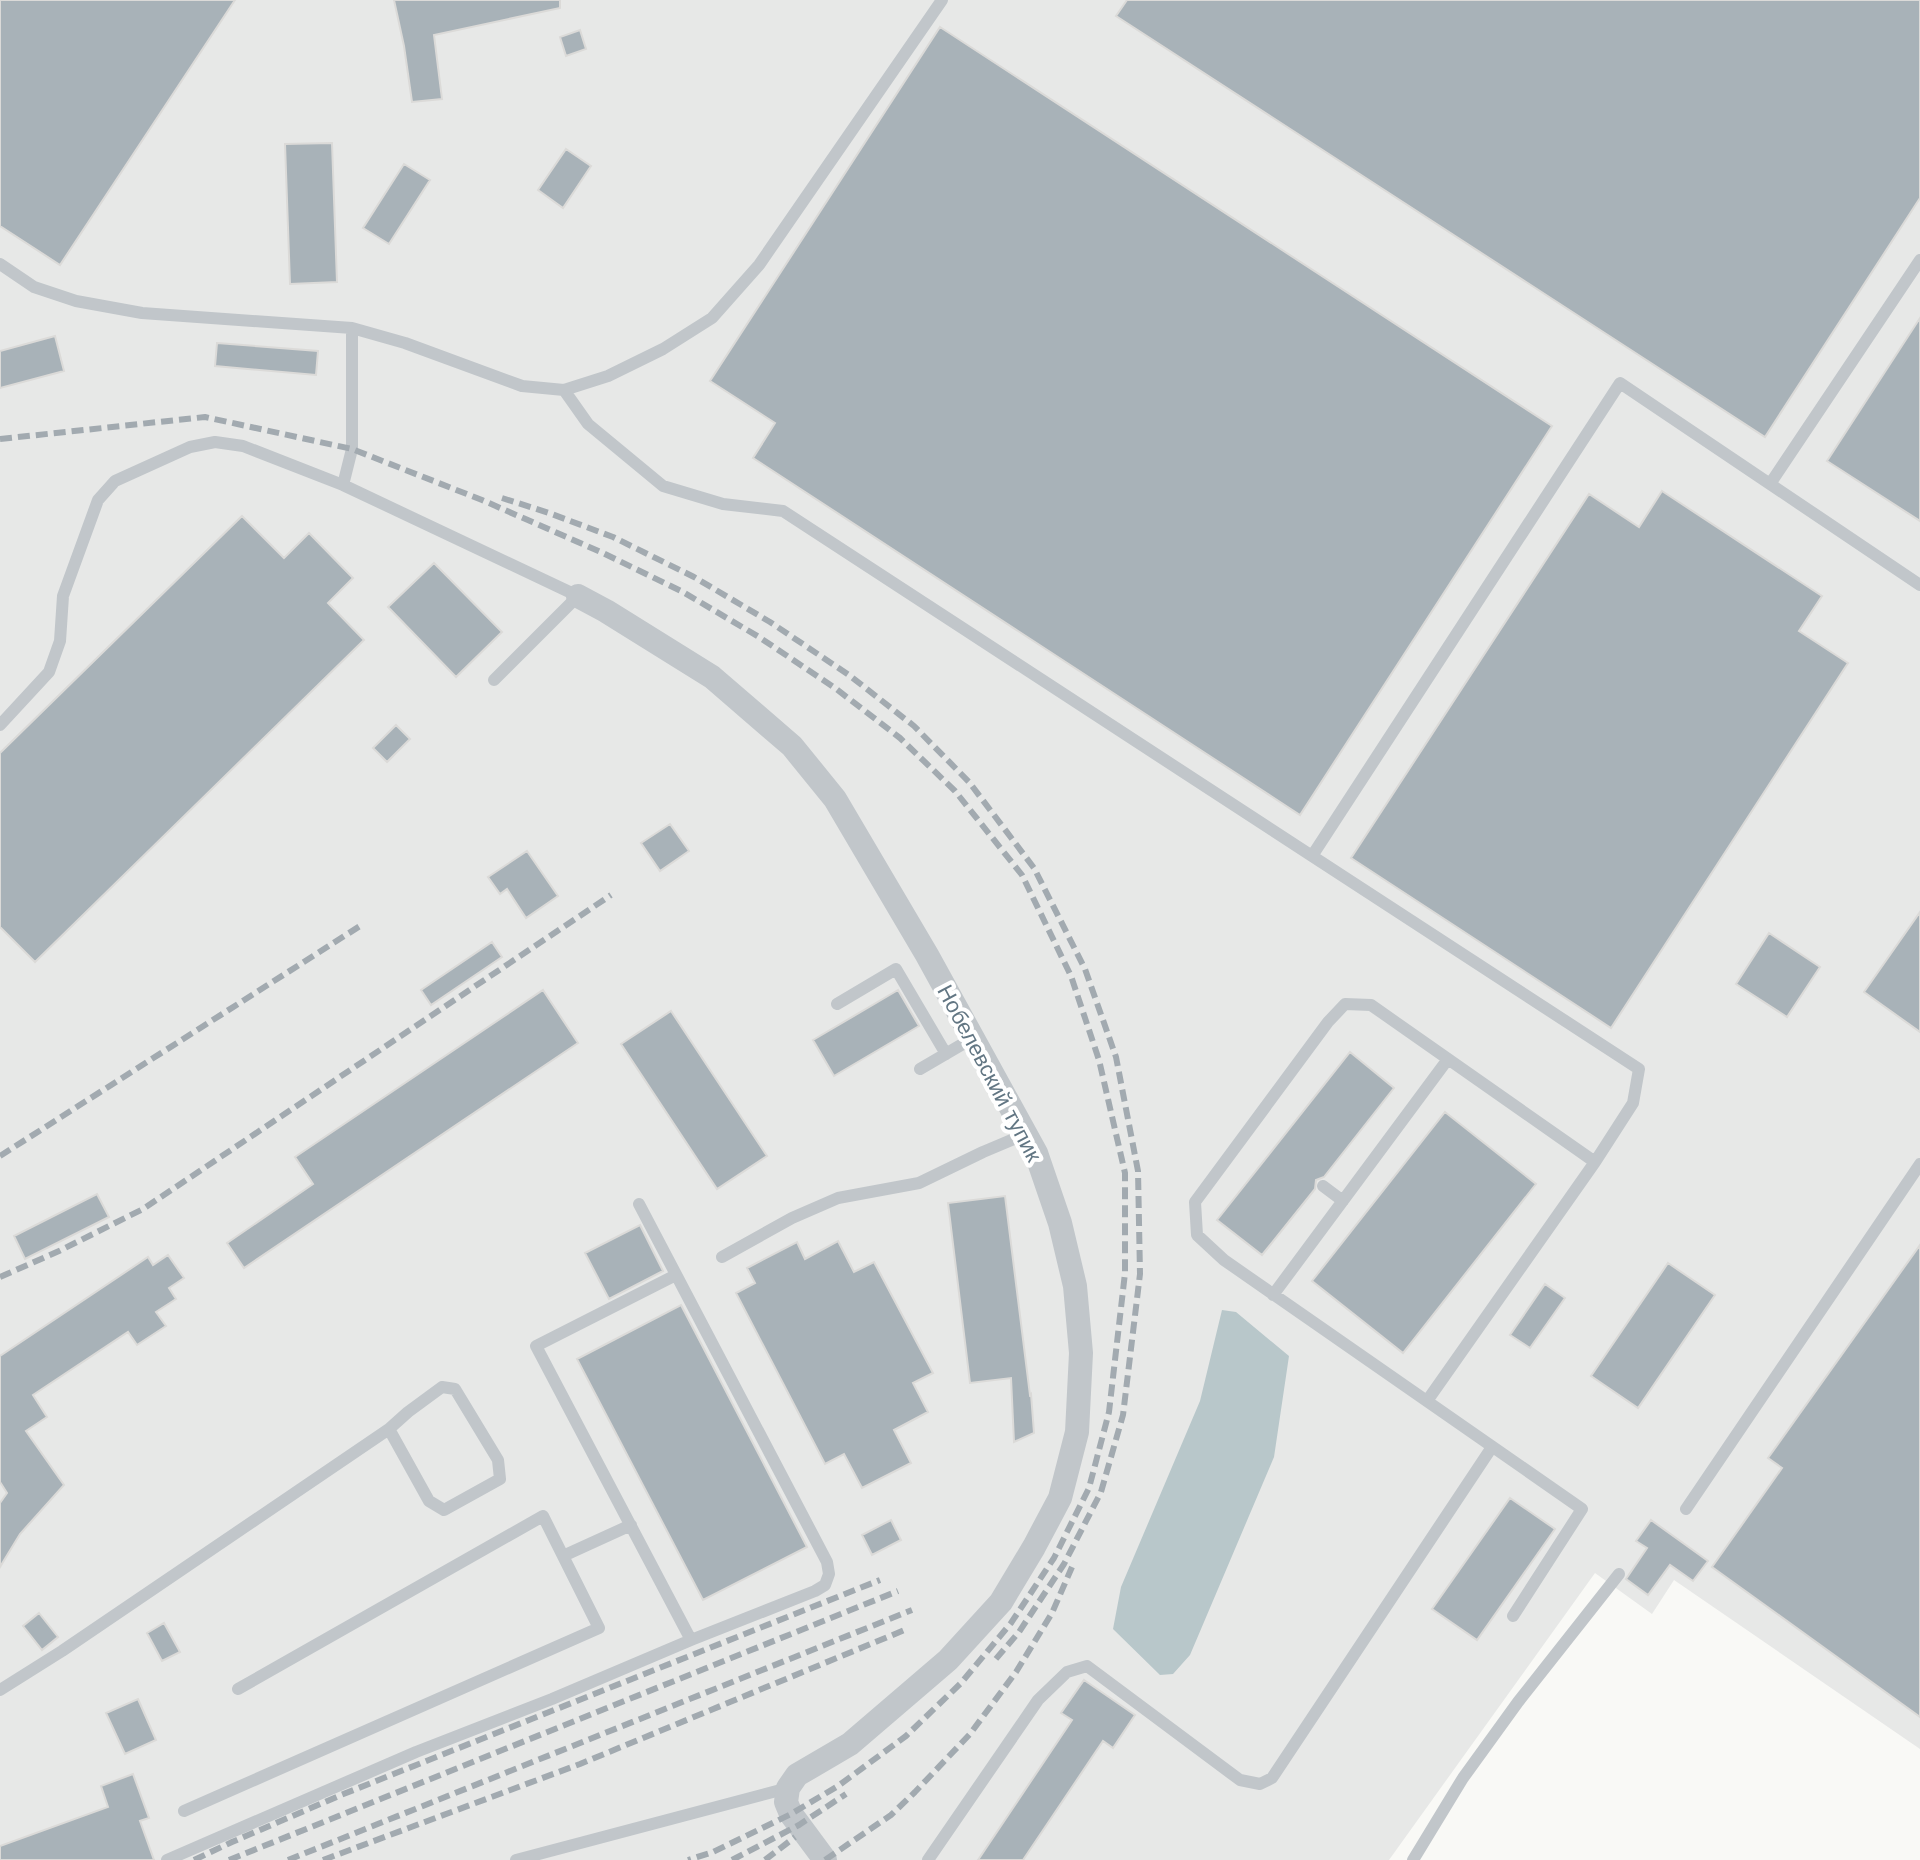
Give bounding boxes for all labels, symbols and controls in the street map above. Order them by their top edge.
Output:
street label: Нобелевский тупик [932,981,1047,1166]

